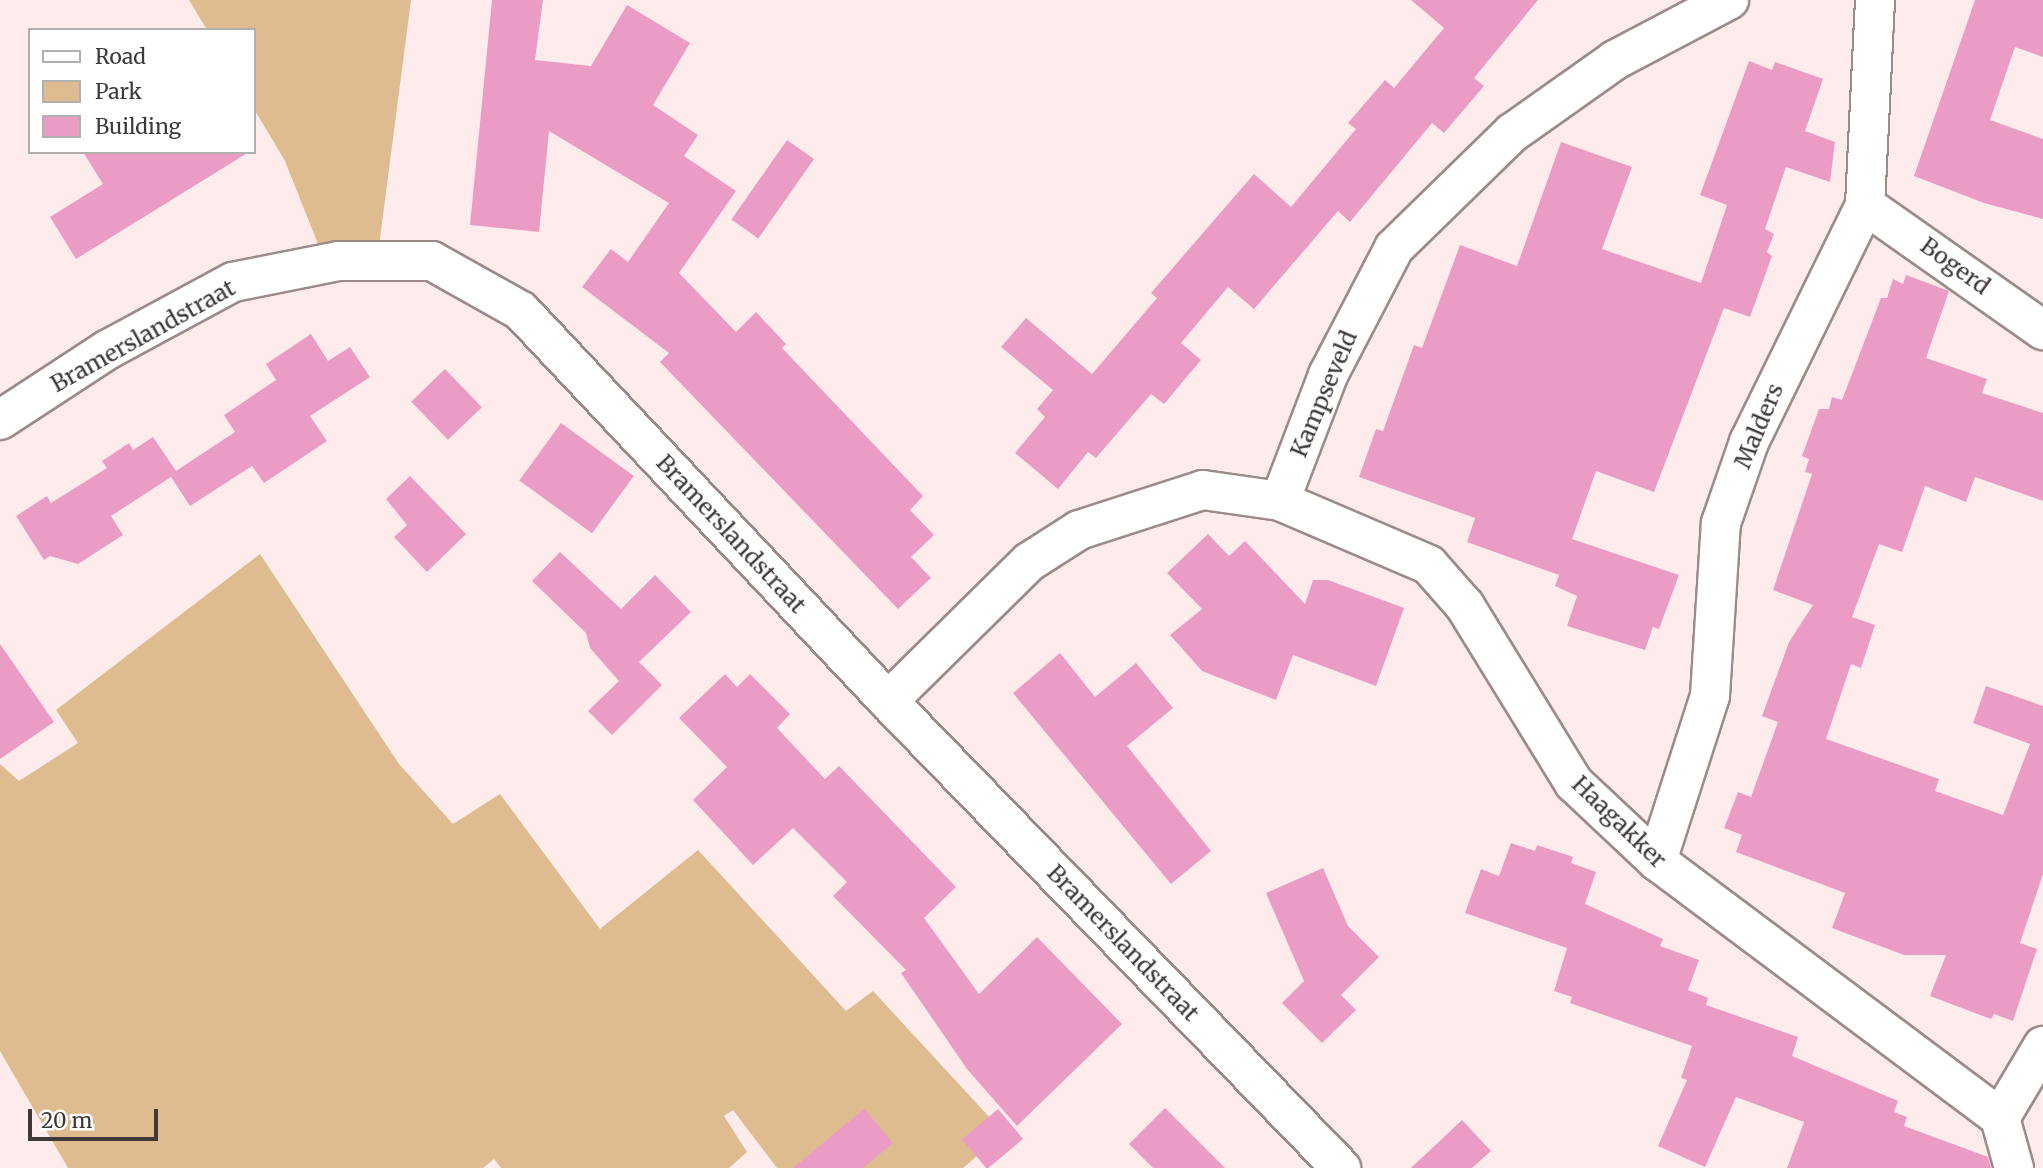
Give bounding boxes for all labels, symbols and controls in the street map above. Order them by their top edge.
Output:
legend [28,28,256,154]
text: Road [95,43,146,70]
text: Park [95,78,142,105]
text: Building [95,113,181,140]
street label: Bogerd [1915,232,1995,300]
street label: Bramerslandstraat [46,274,240,398]
street label: Kampseveld [1285,327,1363,461]
street label: Malders [1729,379,1789,473]
street label: Bramerslandstraat [651,449,811,619]
street label: Haagakker [1566,770,1672,874]
street label: Bramerslandstraat [1041,859,1205,1027]
scale bar [32,1094,161,1138]
text: 20 m [41,1107,92,1134]

